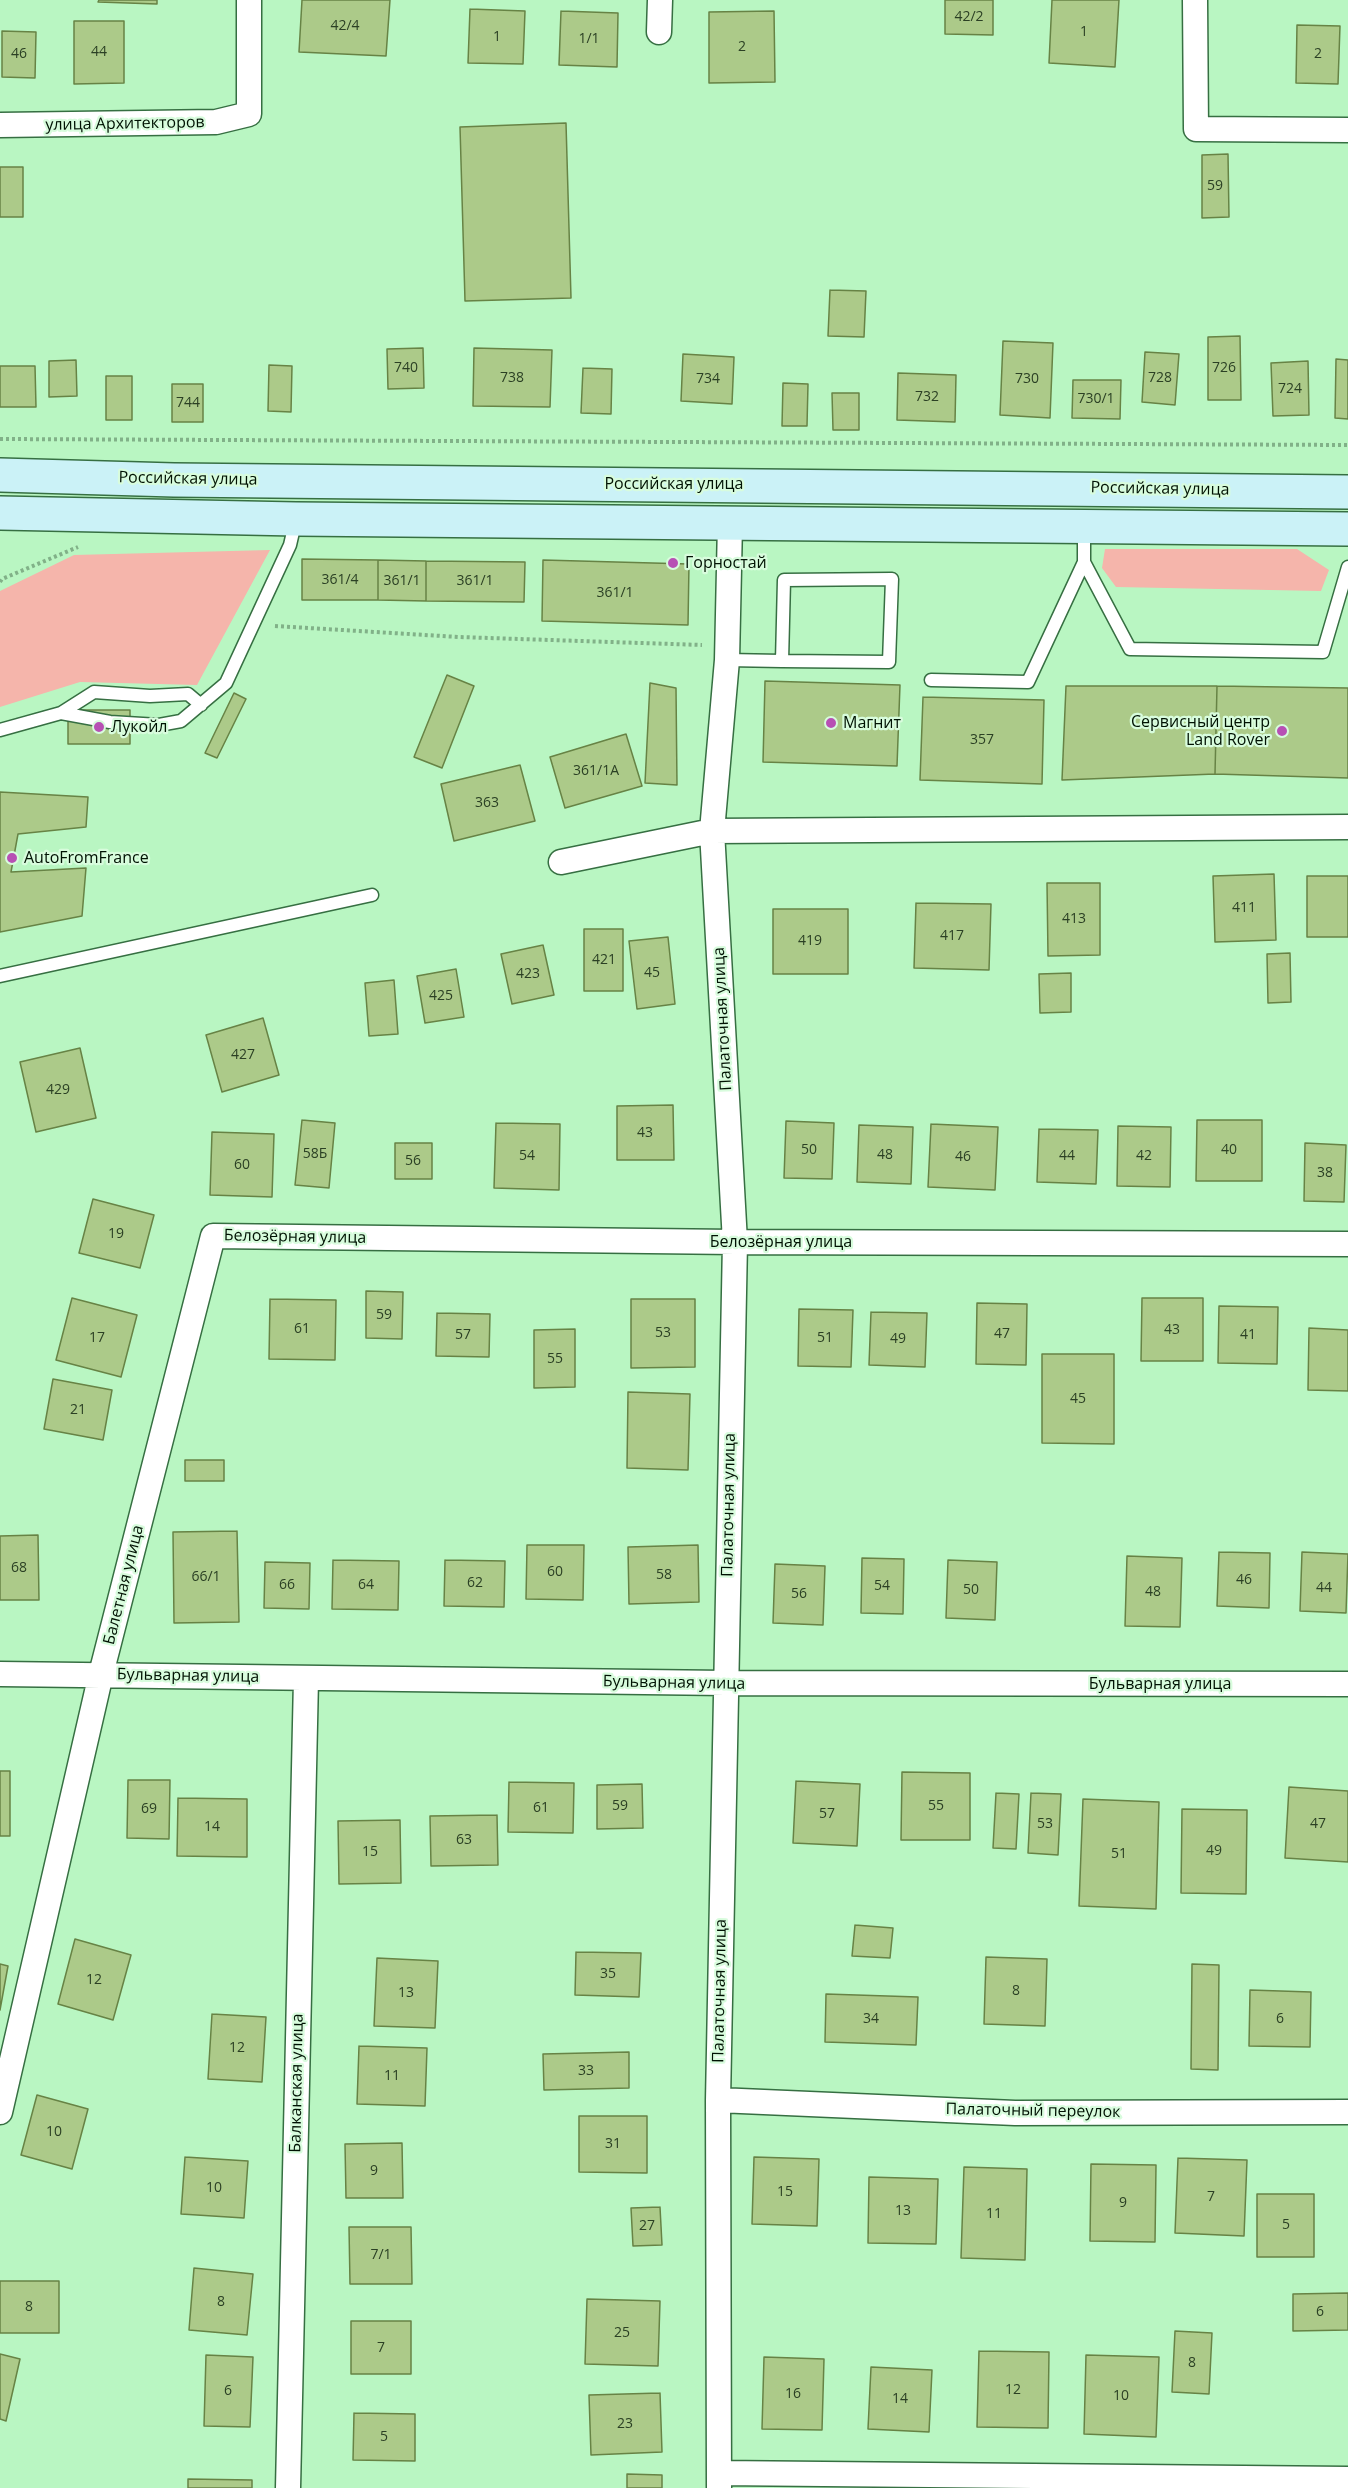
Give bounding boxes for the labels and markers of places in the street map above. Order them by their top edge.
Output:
place label: Горностай [685,553,767,573]
marker: Горностай [666,556,680,570]
place label: Сервисный центр Land Rover [1131,712,1270,750]
place label: Магнит [843,713,901,733]
marker: Магнит [824,716,838,730]
place label: Лукойл [111,717,167,737]
marker: Лукойл [92,720,106,734]
marker: Сервисный центр Land Rover [1275,724,1289,738]
place label: AutoFromFrance [24,848,149,868]
marker: AutoFromFrance [5,851,19,865]

